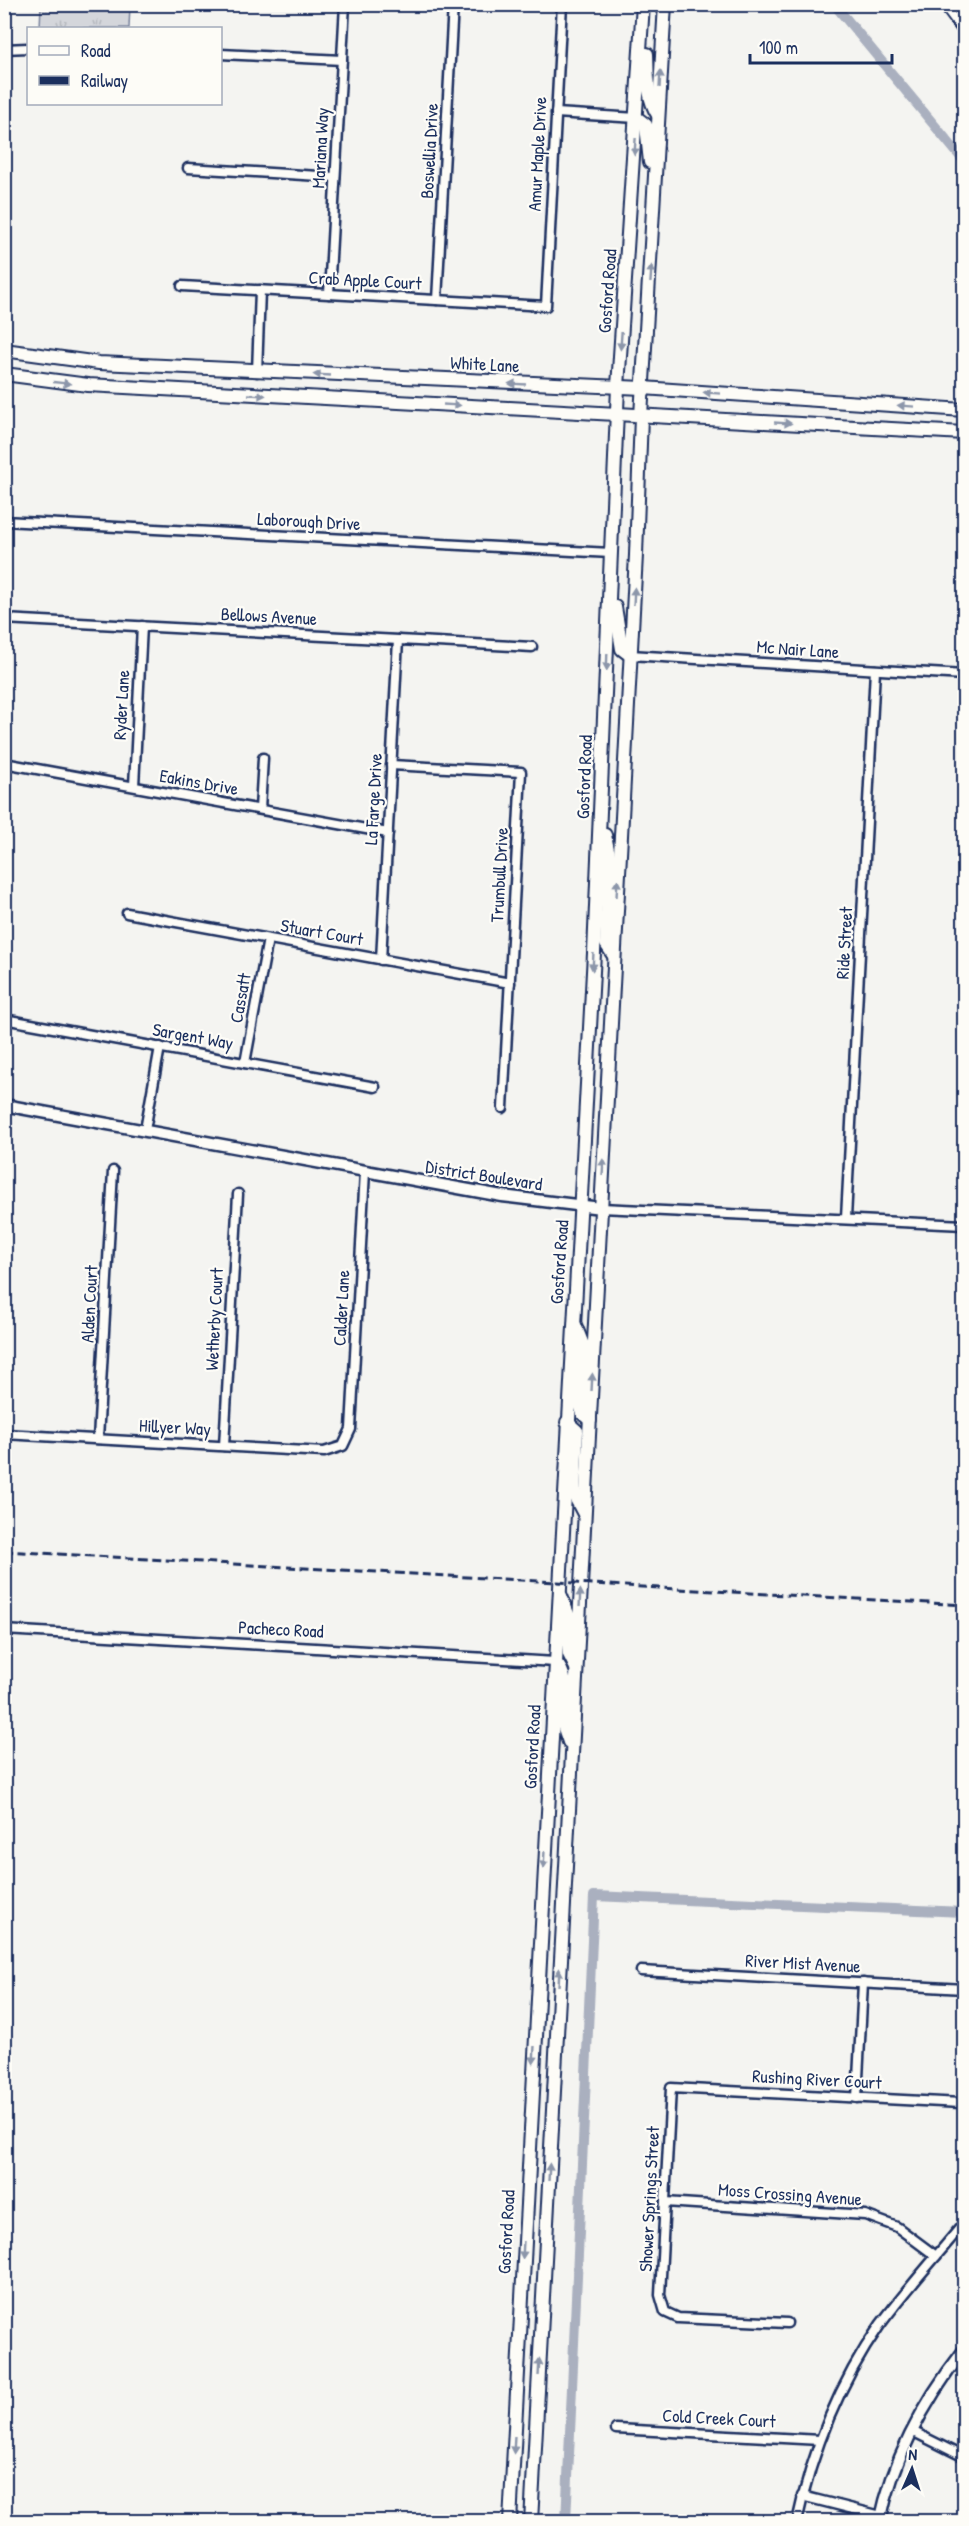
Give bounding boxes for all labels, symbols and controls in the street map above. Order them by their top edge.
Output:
legend [27,27,222,105]
scale bar [750,27,892,65]
text: 100 m [759,35,798,60]
text: Road [81,38,111,63]
text: Railway [81,68,128,93]
one-way arrow [656,69,665,88]
street label: Amur Maple Drive [522,96,552,212]
street label: Boswellia Drive [414,103,444,199]
street label: Mariana Way [305,107,335,189]
one-way arrow [630,137,639,156]
street label: Gosford Road [592,248,622,334]
one-way arrow [646,264,655,283]
street label: Crab Apple Court [308,265,423,295]
one-way arrow [616,332,626,351]
street label: White Lane [450,350,520,378]
one-way arrow [312,370,331,379]
one-way arrow [53,378,72,387]
one-way arrow [507,379,526,388]
one-way arrow [702,388,721,398]
one-way arrow [248,390,267,399]
one-way arrow [442,400,461,410]
one-way arrow [897,401,916,410]
one-way arrow [774,418,793,427]
street label: Laborough Drive [257,506,361,536]
one-way arrow [629,587,638,606]
street label: Bellows Avenue [220,601,318,631]
street label: Mc Nair Lane [756,634,840,664]
one-way arrow [602,652,612,671]
street label: Ryder Lane [107,669,135,741]
street label: Gosford Road [570,735,598,819]
street label: La Farge Drive [358,752,388,846]
street label: Eakins Drive [158,763,240,801]
street label: Trumbull Drive [484,827,514,923]
one-way arrow [613,878,622,897]
street label: Ride Street [830,905,858,980]
street label: Stuart Court [279,912,366,952]
one-way arrow [589,952,598,971]
street label: Cassatt [223,970,257,1025]
street label: Sargent Way [151,1017,236,1055]
street label: District Boulevard [424,1153,544,1197]
one-way arrow [599,1157,608,1176]
street label: Gosford Road [544,1219,574,1305]
street label: Alden Court [74,1264,104,1343]
street label: Wetherby Court [199,1266,229,1371]
street label: Calder Lane [327,1269,355,1347]
one-way arrow [588,1373,597,1392]
street label: Hillyer Way [138,1413,212,1441]
one-way arrow [576,1588,585,1607]
street label: Pacheco Road [238,1614,324,1644]
street label: Gosford Road [517,1704,547,1790]
one-way arrow [540,1851,549,1870]
street label: River Mist Avenue [745,1948,861,1978]
one-way arrow [555,1968,564,1987]
one-way arrow [530,2046,539,2065]
street label: Rushing River Court [752,2063,883,2095]
street label: Shower Springs Street [633,2125,665,2272]
one-way arrow [544,2162,553,2181]
street label: Moss Crossing Avenue [717,2177,863,2211]
street label: Gosford Road [491,2189,521,2275]
one-way arrow [519,2240,528,2259]
one-way arrow [534,2357,543,2376]
street label: Cold Creek Court [662,2403,777,2433]
one-way arrow [509,2435,518,2454]
north arrow [882,2439,942,2499]
text: N [908,2443,918,2465]

